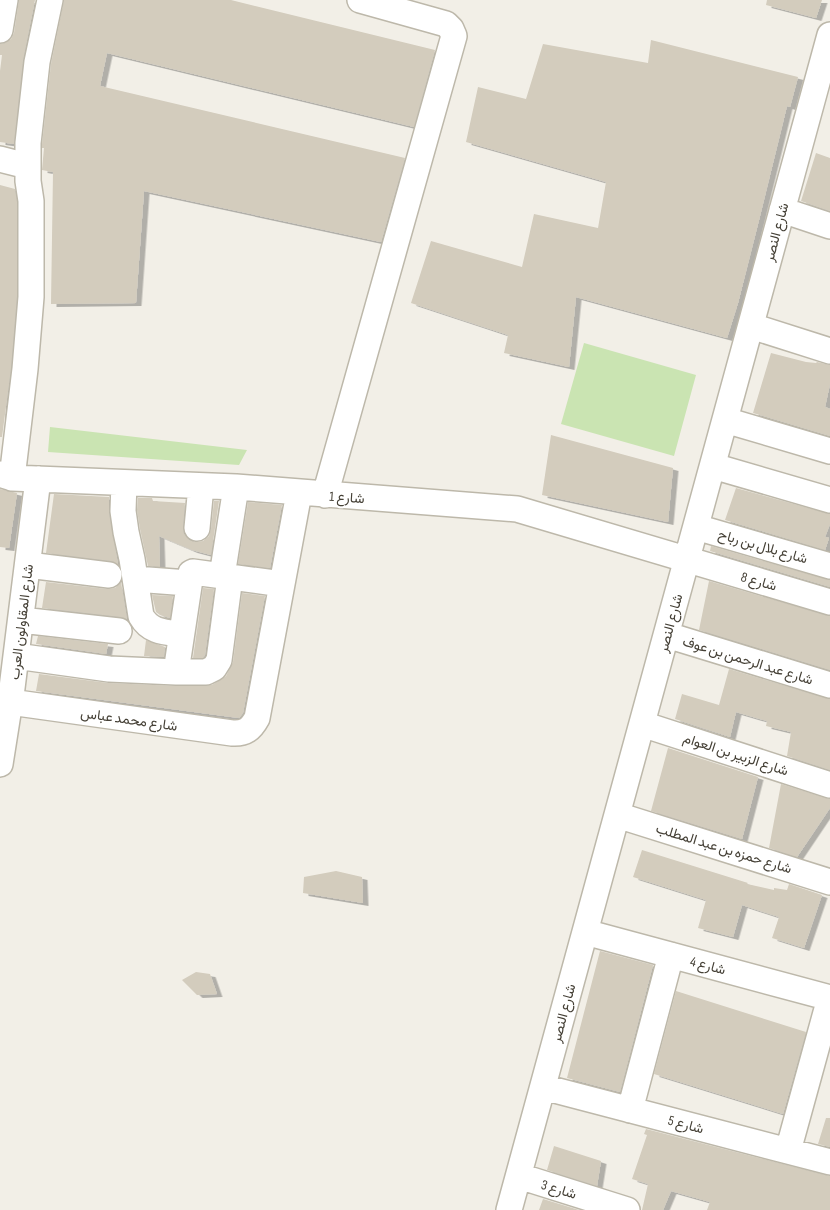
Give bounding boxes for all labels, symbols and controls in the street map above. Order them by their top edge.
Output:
street label: شارع النصر [760,201,794,265]
street label: شارع 1 [329,488,365,509]
street label: شارع بلال بن رباح [716,526,810,569]
street label: شارع المقاولون العرب [6,563,39,681]
street label: شارع 8 [738,568,779,597]
street label: شارع النصر [654,592,688,656]
street label: شارع عبد الرحمن بن عوف [680,633,815,690]
street label: شارع محمد عباس [79,704,178,737]
street label: شارع الزبير بن العوام [680,729,791,781]
street label: شارع حمزه بن عبد المطلب [653,820,794,879]
street label: شارع 4 [688,953,728,980]
street label: شارع النصر [547,982,581,1046]
street label: شارع 5 [666,1112,705,1139]
street label: شارع 3 [538,1176,579,1205]

